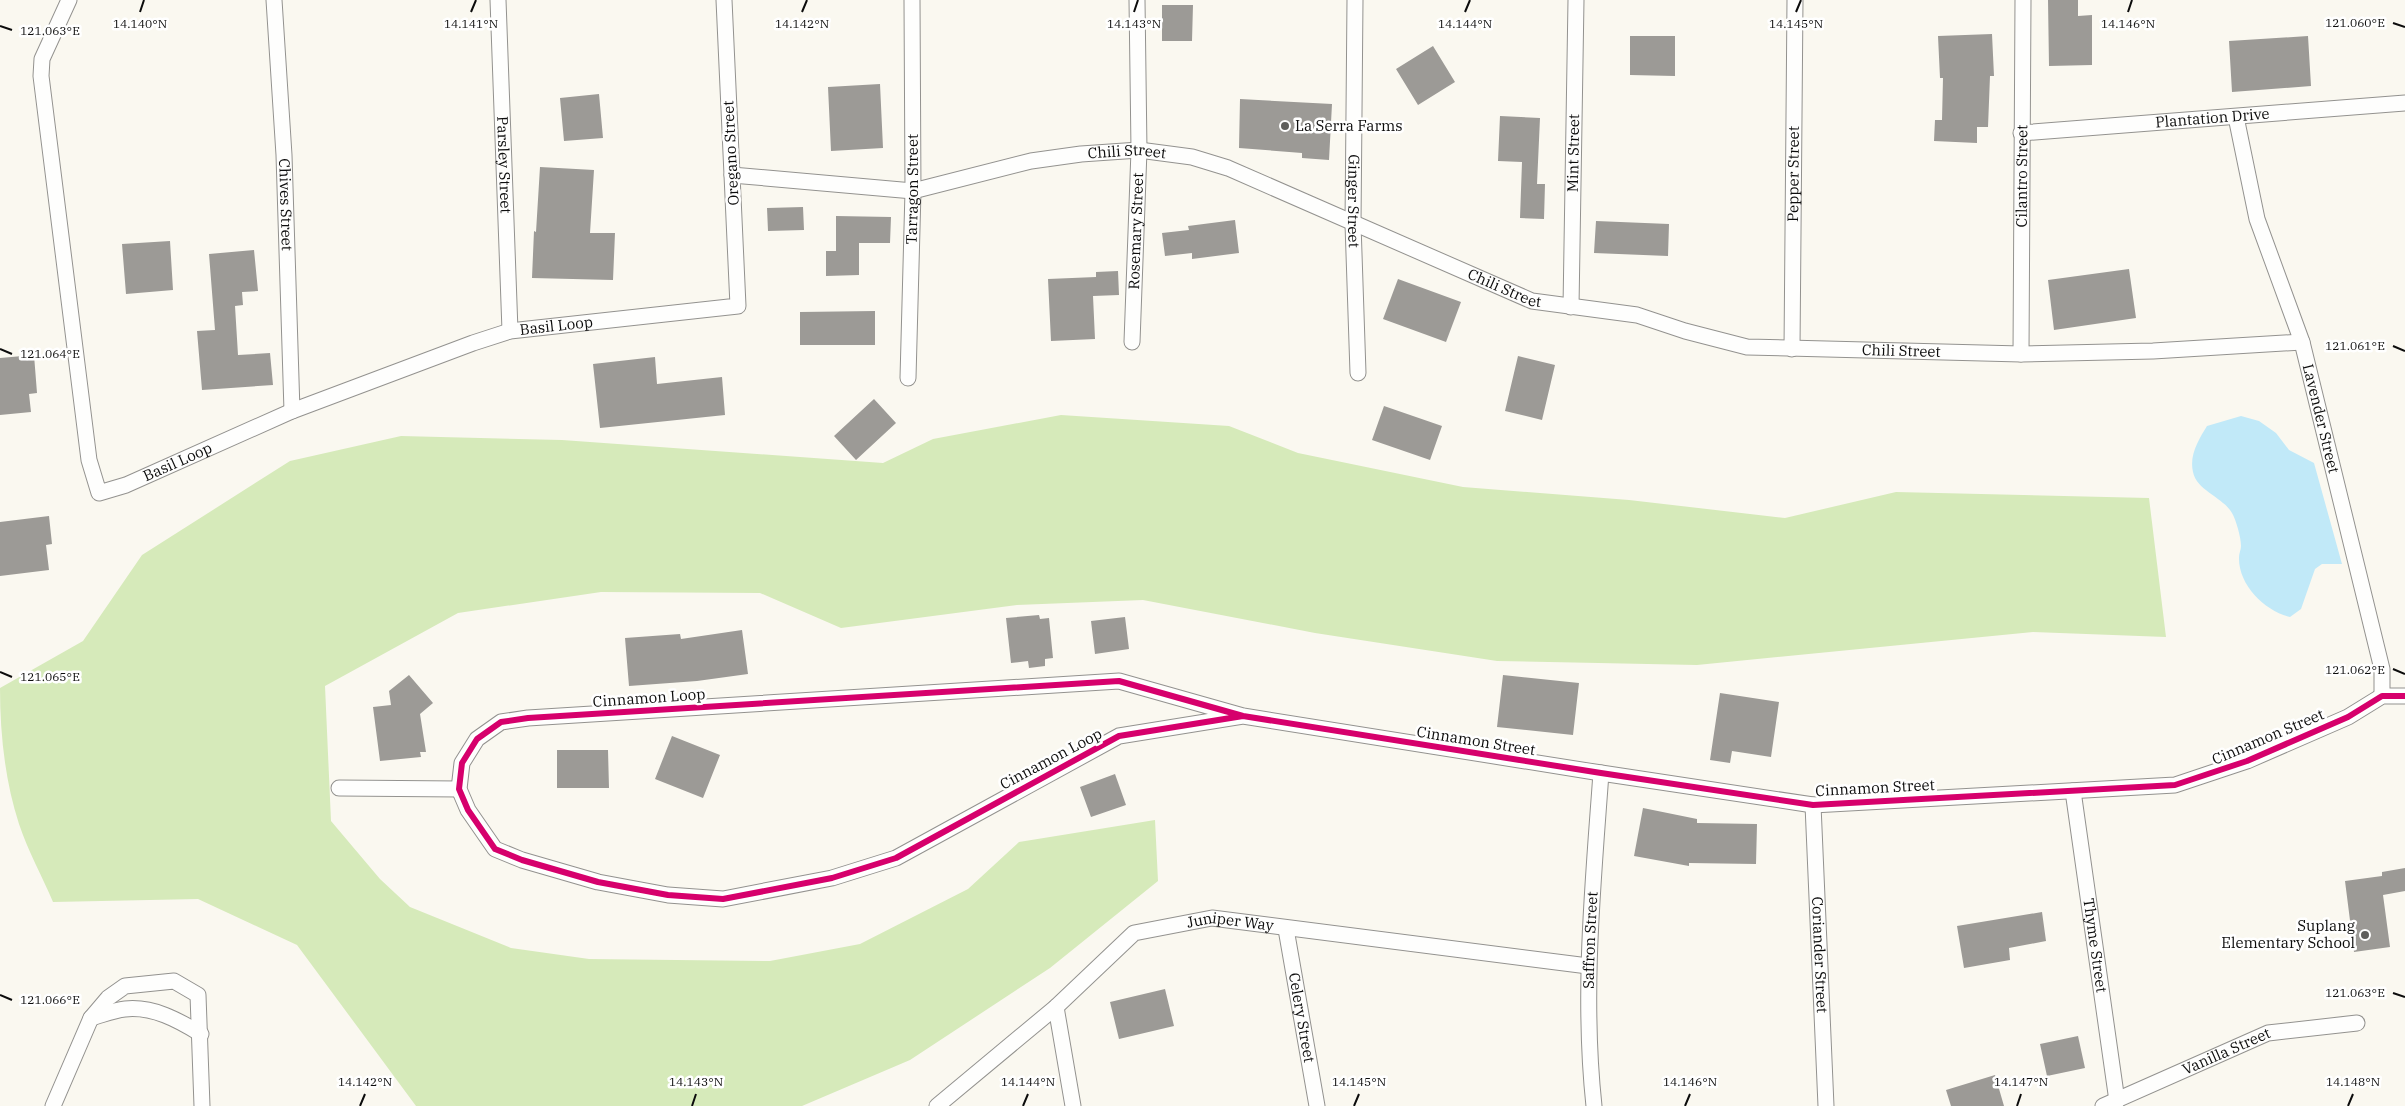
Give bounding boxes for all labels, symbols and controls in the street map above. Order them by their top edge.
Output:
text: 121.060°E [2325,15,2385,30]
text: 14.140°N [113,16,167,31]
text: 14.141°N [444,16,498,31]
text: 14.142°N [775,16,829,31]
text: 14.143°N [1107,16,1161,31]
text: 14.144°N [1438,16,1492,31]
text: 14.145°N [1769,16,1823,31]
text: 14.146°N [2101,16,2155,31]
text: 121.063°E [20,23,80,38]
street label: Oregano Street [718,100,743,206]
street label: Plantation Drive [2155,104,2270,131]
street label: Mint Street [1563,114,1583,192]
street label: Parsley Street [493,116,516,214]
place label: La Serra Farms [1295,116,1403,135]
marker: La Serra Farms [1279,120,1291,132]
street label: Cilantro Street [2012,125,2031,227]
street label: Pepper Street [1783,126,1803,222]
street label: Tarragon Street [902,134,922,245]
street label: Chili Street [1087,140,1167,163]
street label: Ginger Street [1344,154,1364,248]
street label: Chives Street [275,158,297,251]
street label: Rosemary Street [1124,172,1147,290]
street label: Chili Street [1465,264,1543,311]
street label: Basil Loop [519,312,594,339]
text: 121.061°E [2325,338,2385,353]
street label: Chili Street [1862,340,1941,361]
text: 121.064°E [20,346,80,361]
street label: Lavender Street [2299,362,2344,475]
street label: Basil Loop [140,438,215,485]
text: 121.062°E [2325,662,2385,677]
text: 121.065°E [20,669,80,684]
street label: Cinnamon Loop [592,684,706,711]
street label: Cinnamon Street [2209,704,2327,769]
street label: Cinnamon Street [1415,722,1537,759]
street label: Cinnamon Loop [996,724,1105,793]
street label: Cinnamon Street [1815,775,1935,800]
street label: Saffron Street [1579,891,1601,989]
street label: Coriander Street [1808,896,1832,1014]
street label: Thyme Street [2079,897,2111,994]
street label: Juniper Way [1185,908,1275,935]
place label: Suplang Elementary School [2221,916,2355,952]
marker: Suplang Elementary School [2359,929,2371,941]
street label: Celery Street [1285,971,1319,1064]
text: 121.063°E [2325,985,2385,1000]
text: 121.066°E [20,992,80,1007]
street label: Vanilla Street [2179,1023,2273,1079]
text: 14.142°N [338,1074,392,1089]
text: 14.143°N [669,1074,723,1089]
text: 14.144°N [1001,1074,1055,1089]
text: 14.145°N [1332,1074,1386,1089]
text: 14.146°N [1663,1074,1717,1089]
text: 14.147°N [1994,1074,2048,1089]
text: 14.148°N [2326,1074,2380,1089]

